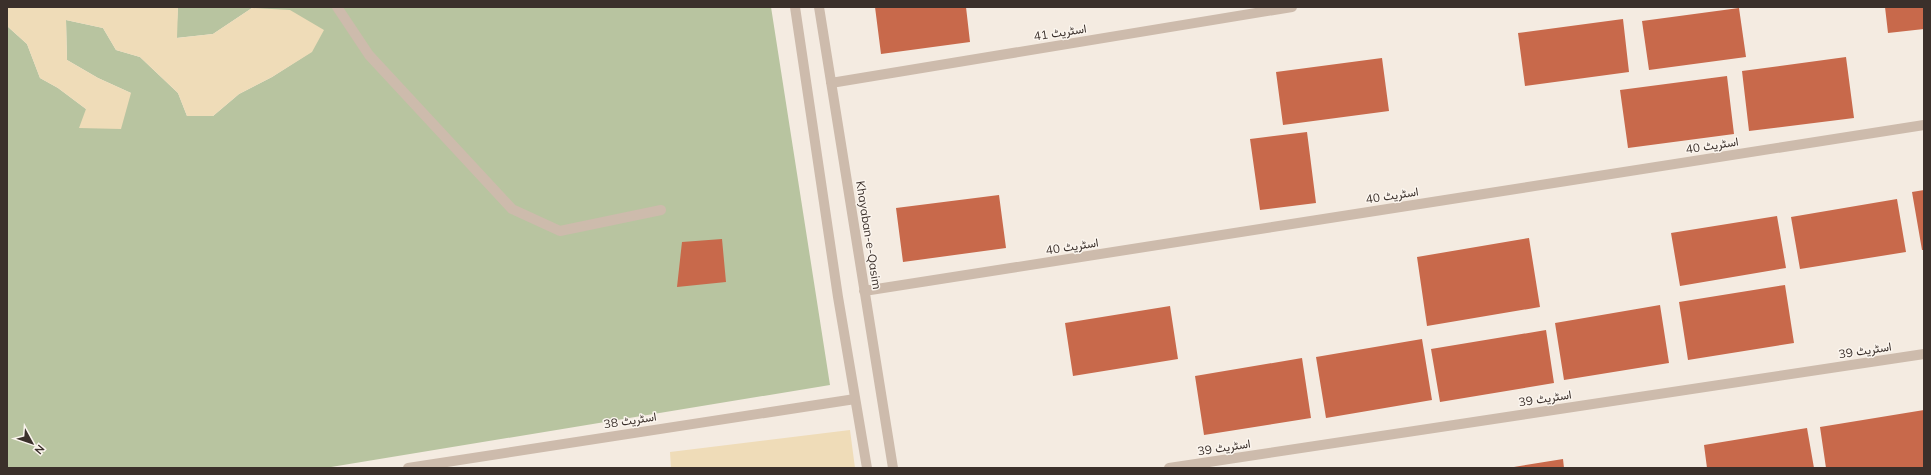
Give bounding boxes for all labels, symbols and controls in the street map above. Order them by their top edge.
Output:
street label: اسٹریٹ 41 [1032,20,1088,45]
street label: اسٹریٹ 40 [1684,133,1740,158]
street label: Khayaban-e-Qasim [853,180,885,290]
street label: اسٹریٹ 40 [1364,183,1420,208]
street label: اسٹریٹ 40 [1044,234,1100,259]
street label: اسٹریٹ 39 [1837,338,1893,363]
street label: اسٹریٹ 39 [1517,386,1573,411]
street label: اسٹریٹ 38 [602,408,658,433]
north arrow [12,423,52,463]
street label: اسٹریٹ 39 [1196,435,1252,460]
text: N [32,442,48,457]

